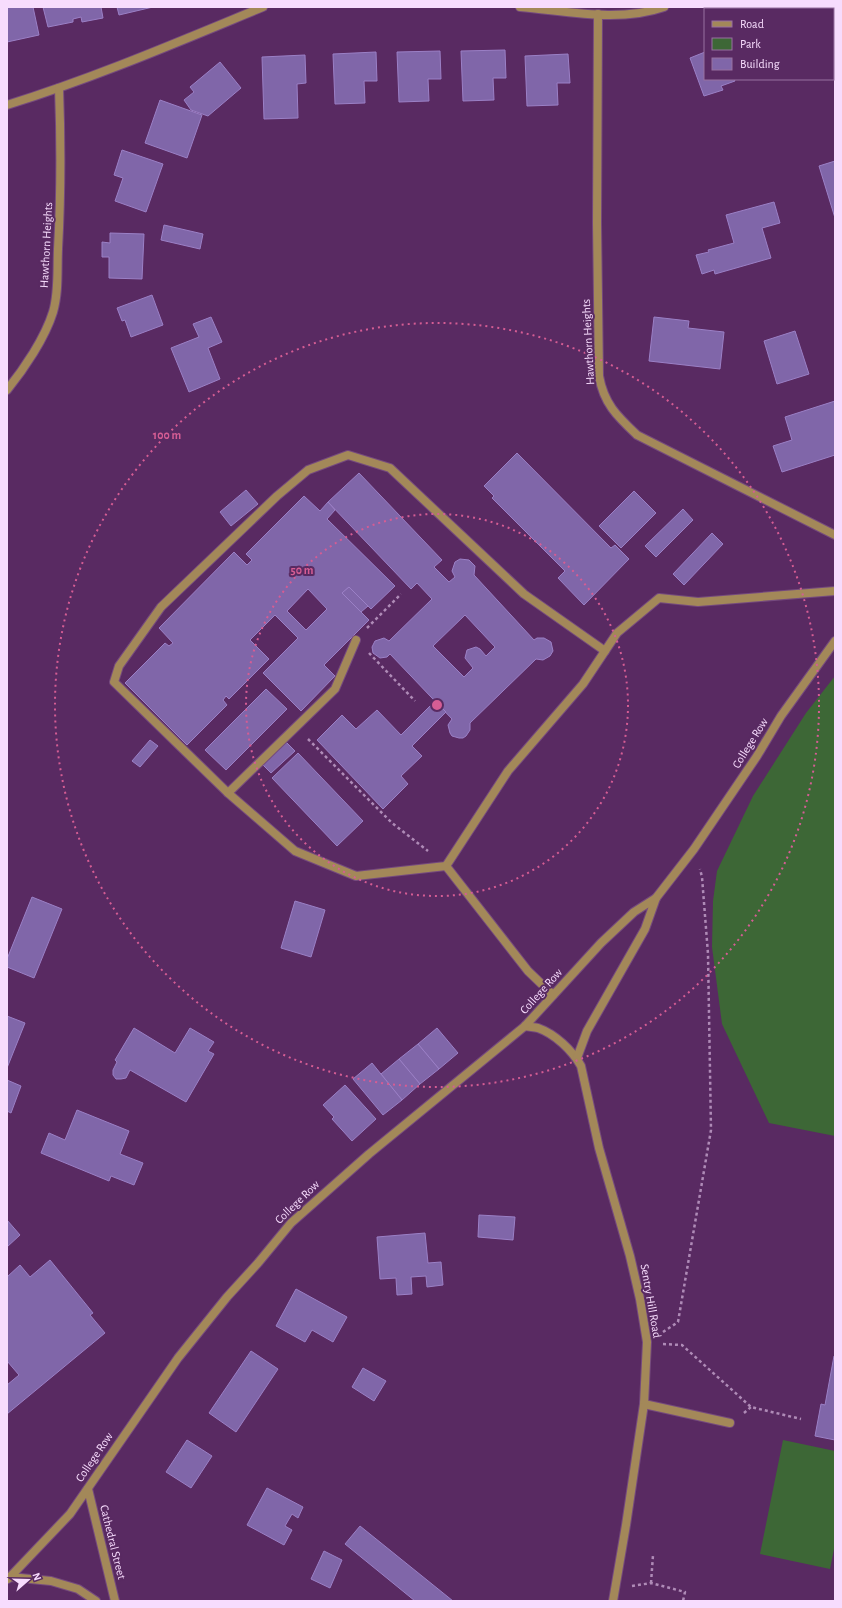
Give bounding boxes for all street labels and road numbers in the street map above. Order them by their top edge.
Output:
street label: Hawthorn Heights [38,202,54,288]
street label: Hawthorn Heights [580,299,596,385]
street label: College Row [730,716,770,770]
street label: College Row [518,966,564,1016]
street label: College Row [272,1178,322,1226]
street label: Sentry Hill Road [638,1263,663,1339]
street label: College Row [73,1430,115,1484]
street label: Cathedral Street [98,1504,128,1581]

